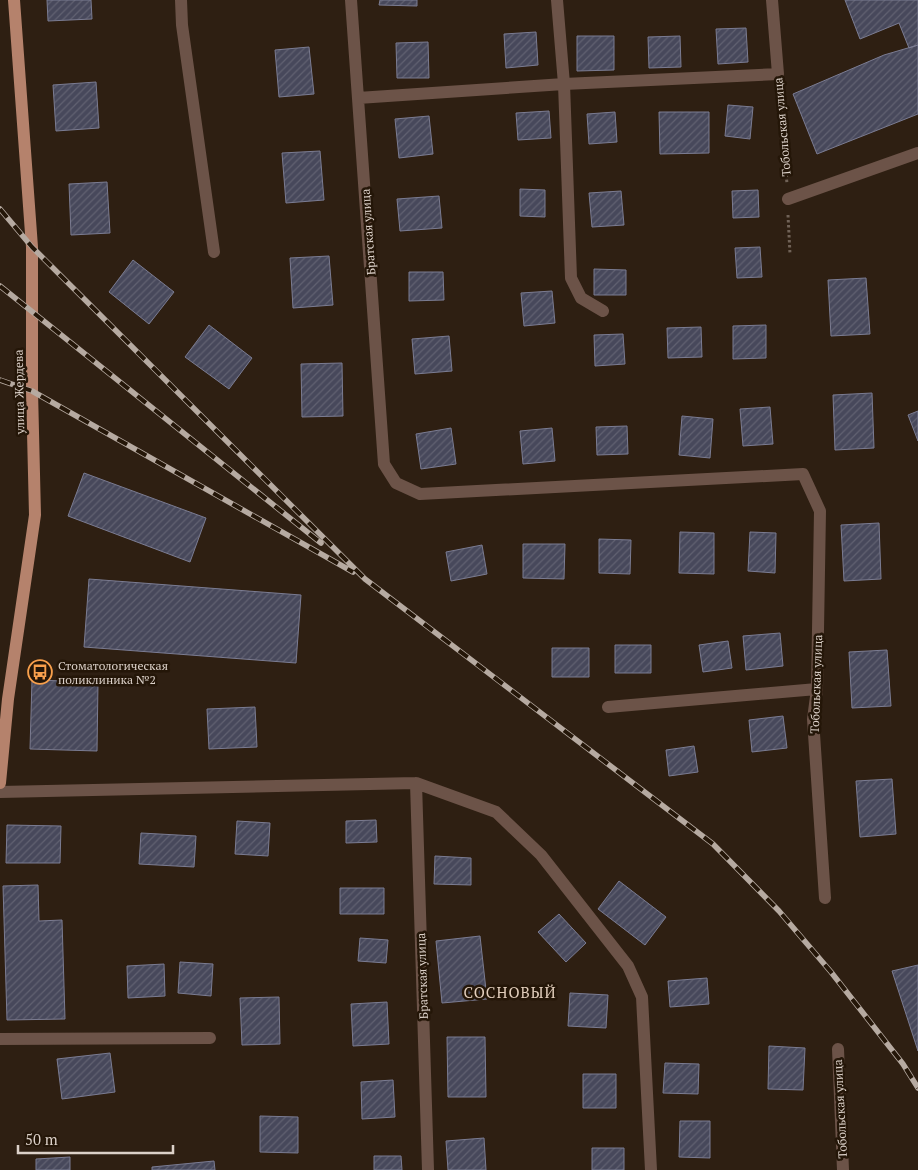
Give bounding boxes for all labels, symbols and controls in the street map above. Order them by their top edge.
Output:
street label: Тобольская улица [770,77,794,177]
street label: Братская улица [358,188,378,276]
street label: улица Жердева [11,349,27,436]
street label: Тобольская улица [807,634,825,734]
place label: Стоматологическая поликлиника №2 [58,658,168,687]
bus stop icon: Стоматологическая поликлиника №2 [27,659,53,685]
street label: Братская улица [413,933,431,1019]
district label: СОСНОВЫЙ [463,982,557,1002]
street label: Тобольская улица [830,1059,850,1159]
scale bar [18,1122,172,1154]
text: 50 m [25,1129,58,1149]

